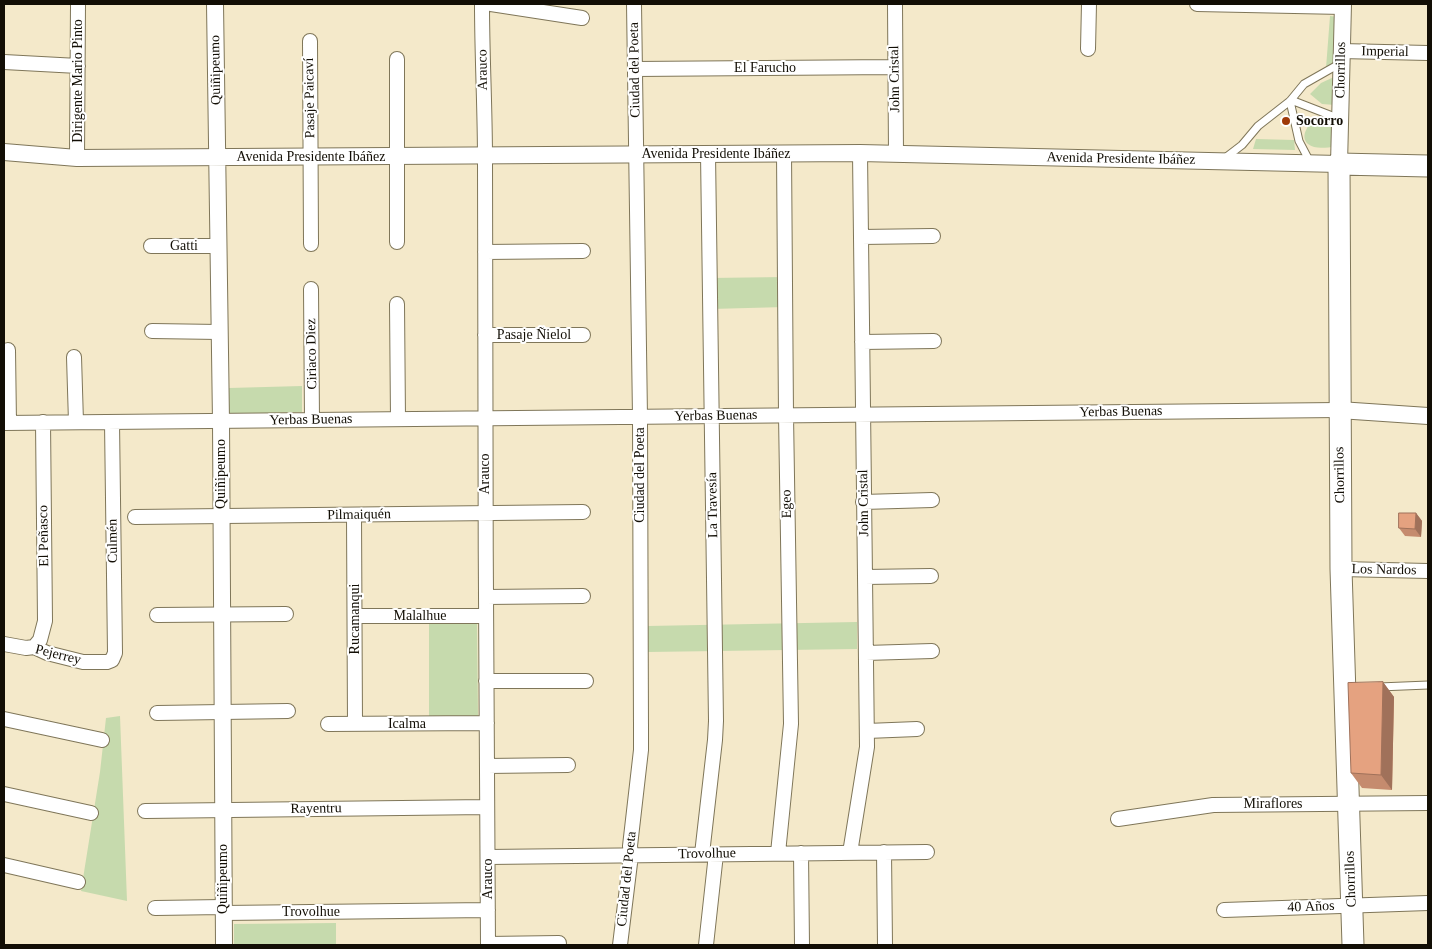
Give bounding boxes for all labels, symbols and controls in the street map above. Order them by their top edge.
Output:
street label: Dirigente Mario Pinto [70,19,86,143]
street label: Ciudad del Poeta [626,22,644,118]
street label: Quiñipeumo [207,35,225,105]
street label: Chorrillos [1332,41,1350,99]
street label: Imperial [1361,43,1409,61]
street label: John Cristal [886,45,904,113]
street label: Arauco [474,49,492,91]
street label: Pasaje Paicaví [301,58,319,138]
street label: El Farucho [734,60,796,76]
place label: Socorro [1296,113,1343,129]
marker: Socorro [1280,115,1292,127]
street label: Avenida Presidente Ibáñez [641,146,791,162]
street label: Avenida Presidente Ibáñez [236,149,386,165]
street label: Avenida Presidente Ibáñez [1046,149,1196,169]
street label: Gatti [170,238,198,254]
street label: Ciriaco Diez [303,318,321,390]
street label: Pasaje Ñielol [497,327,571,343]
street label: Yerbas Buenas [1079,403,1163,421]
street label: Yerbas Buenas [674,407,758,425]
street label: Yerbas Buenas [269,411,353,429]
street label: Ciudad del Poeta [632,427,648,523]
street label: Quiñipeumo [213,439,229,509]
street label: Chorrillos [1331,446,1349,504]
street label: Arauco [477,453,493,495]
street label: John Cristal [855,469,873,537]
street label: La Travesía [704,472,722,538]
street label: Egeo [778,489,796,519]
street label: El Peñasco [35,505,53,567]
street label: Pilmaiquén [327,506,391,524]
street label: Culmén [104,519,122,563]
street label: Los Nardos [1351,561,1417,579]
street label: Rucamanqui [347,584,363,654]
street label: Malalhue [394,608,446,624]
street label: Pejerrey [33,641,83,669]
street label: Icalma [388,716,426,732]
street label: Miraflores [1243,796,1303,812]
street label: Rayentru [290,800,342,818]
street label: Ciudad del Poeta [614,831,640,927]
street label: Quiñipeumo [215,844,231,914]
street label: Trovolhue [678,845,736,863]
street label: Chorrillos [1342,850,1360,908]
street label: Arauco [480,858,496,900]
street label: 40 Años [1287,898,1335,916]
street label: Trovolhue [282,904,340,920]

